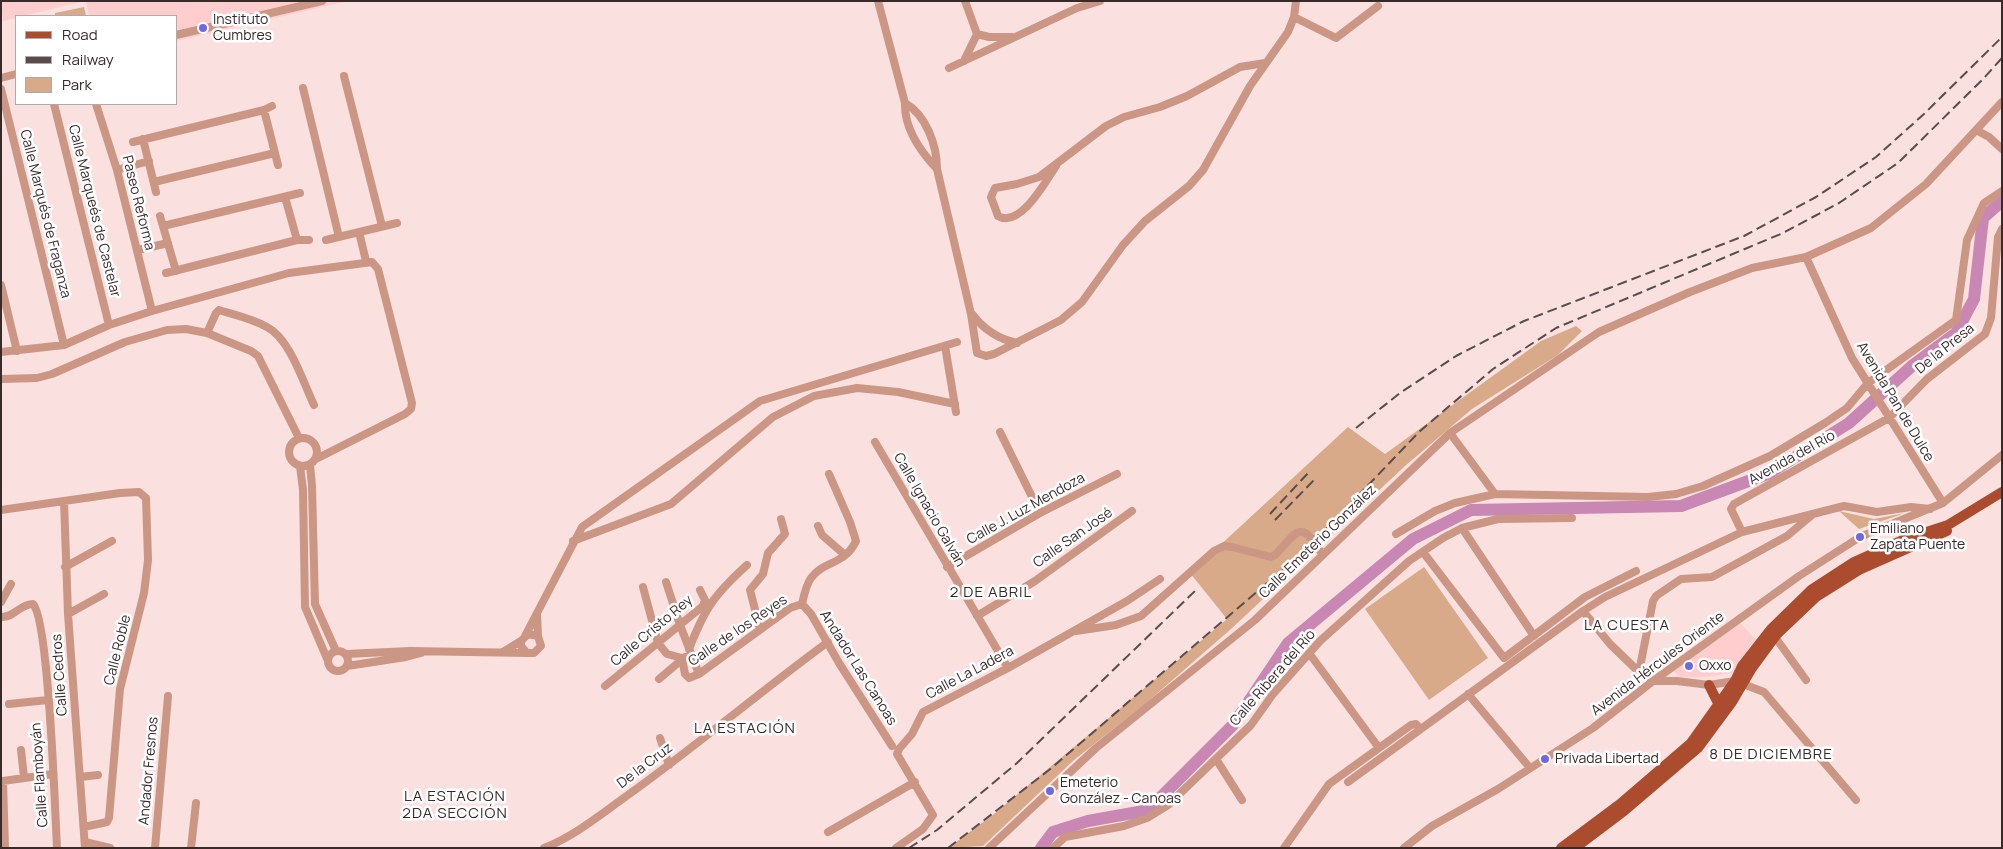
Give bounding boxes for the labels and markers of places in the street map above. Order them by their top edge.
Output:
place label: Instituto Cumbres [213,12,272,44]
marker: Instituto Cumbres [197,22,209,34]
place label: Emiliano Zapata Puente [1870,521,1965,554]
marker: Emiliano Zapata Puente [1854,531,1866,543]
place label: Oxxo [1699,658,1732,674]
marker: Oxxo [1683,660,1695,672]
place label: Privada Libertad [1555,751,1659,767]
marker: Privada Libertad [1539,753,1551,765]
place label: Emeterio González - Canoas [1060,775,1181,808]
marker: Emeterio González - Canoas [1044,785,1056,797]

